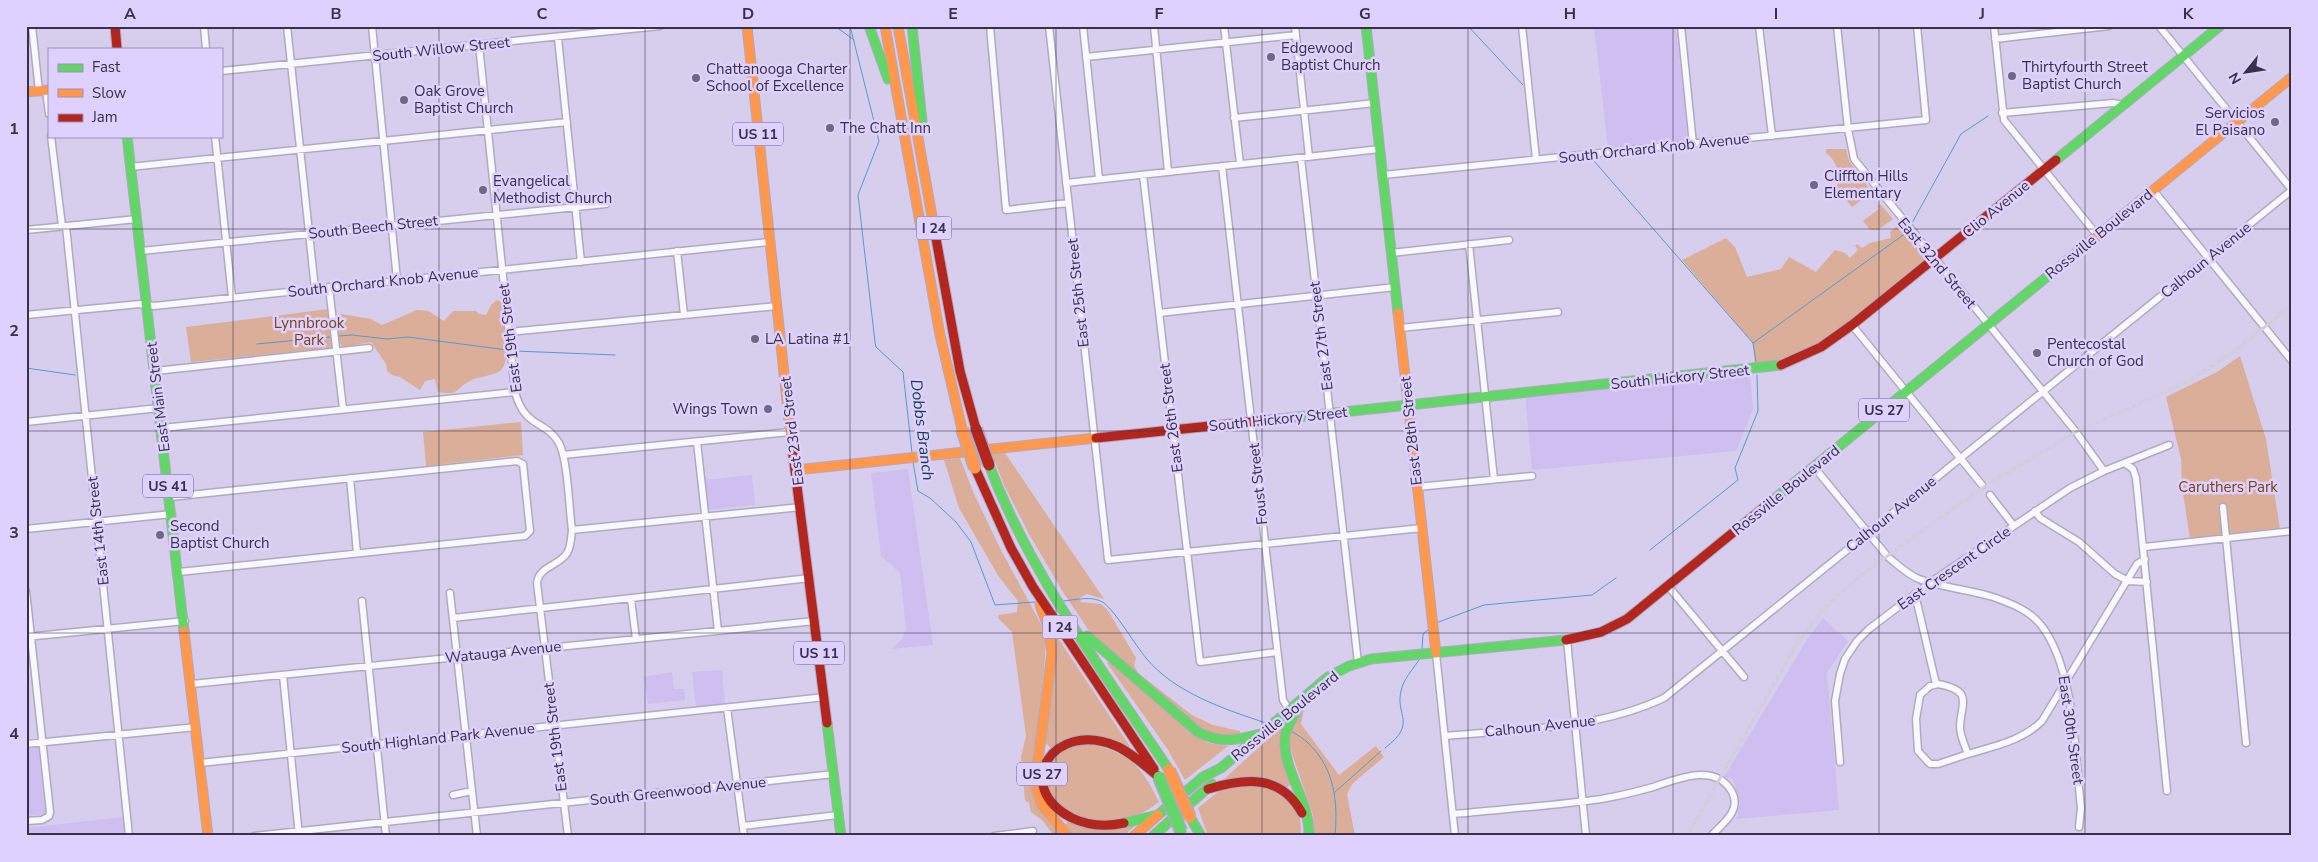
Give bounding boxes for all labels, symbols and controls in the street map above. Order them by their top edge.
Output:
text: A [124,3,136,25]
text: B [330,3,342,25]
text: C [537,3,548,25]
text: D [742,3,754,25]
text: E [948,3,958,25]
text: F [1155,3,1164,25]
text: G [1359,3,1371,25]
text: H [1564,3,1576,25]
text: I [1774,3,1778,25]
text: J [1978,3,1985,25]
text: K [2183,3,2195,25]
street label: South Willow Street [371,32,511,66]
place label: Edgewood Baptist Church [1281,38,1381,75]
legend [48,48,222,138]
north arrow [2220,48,2270,98]
marker: Edgewood Baptist Church [1265,51,1277,63]
text: Fast [92,57,121,77]
place label: Thirtyfourth Street Baptist Church [2022,57,2149,94]
place label: Chattanooga Charter School of Excellence [706,59,848,96]
text: N [2224,69,2246,88]
marker: Thirtyfourth Street Baptist Church [2006,70,2018,82]
marker: Chattanooga Charter School of Excellence [690,72,702,84]
place label: Oak Grove Baptist Church [414,81,514,118]
text: Slow [92,83,127,103]
marker: Oak Grove Baptist Church [398,94,410,106]
place label: Servicios El Paisano [2195,103,2265,140]
text: Jam [91,107,118,127]
marker: Servicios El Paisano [2269,116,2281,128]
text: 1 [9,118,19,140]
place label: The Chatt Inn [840,118,931,138]
road number: US 11 [733,122,783,146]
marker: The Chatt Inn [824,122,836,134]
street label: South Orchard Knob Avenue [1558,128,1750,168]
place label: Cliffton Hills Elementary [1824,166,1908,203]
place label: Evangelical Methodist Church [493,171,612,208]
street label: Clio Avenue [1958,176,2034,242]
marker: Cliffton Hills Elementary [1808,179,1820,191]
marker: Evangelical Methodist Church [477,184,489,196]
street label: Rossville Boulevard [2041,184,2157,284]
street label: South Beech Street [307,210,439,244]
street label: East 32nd Street [1893,213,1981,313]
road number: I 24 [916,217,952,240]
street label: Calhoun Avenue [2157,217,2255,303]
street label: East 25th Street [1062,237,1094,348]
street label: South Orchard Knob Avenue [287,262,479,302]
street label: East 27th Street [1304,280,1338,392]
street label: East 19th Street [493,282,527,394]
park label: Lynnbrook Park [274,313,345,350]
text: 2 [9,320,19,342]
place label: LA Latina #1 [765,329,851,349]
marker: LA Latina #1 [749,333,761,345]
place label: Pentecostal Church of God [2047,334,2144,371]
street label: East Main Street [141,340,175,453]
marker: Pentecostal Church of God [2031,347,2043,359]
street label: South Hickory Street [1610,360,1751,394]
street label: East 26th Street [1154,362,1188,474]
street label: East 23rd Street [775,375,809,487]
street label: East 28th Street [1395,375,1427,486]
water label: Dobbs Branch [905,378,939,482]
road number: US 27 [1859,398,1909,422]
place label: Wings Town [672,399,758,419]
street label: South Hickory Street [1208,402,1349,436]
marker: Wings Town [762,403,774,415]
street label: Rossville Boulevard [1728,440,1844,540]
street label: Foust Street [1244,442,1272,526]
street label: Calhoun Avenue [1842,471,1940,557]
road number: US 41 [143,474,193,498]
street label: East 14th Street [82,475,114,586]
park label: Caruthers Park [2178,477,2278,497]
place label: Second Baptist Church [170,516,270,553]
street label: East Crescent Circle [1893,521,2015,615]
text: 3 [9,522,19,544]
marker: Second Baptist Church [154,529,166,541]
road number: I 24 [1042,616,1078,638]
street label: Watauga Avenue [444,636,562,668]
road number: US 11 [794,641,844,664]
street label: Rossville Boulevard [1227,666,1343,766]
street label: East 30th Street [2053,674,2089,786]
street label: East 19th Street [538,681,572,793]
street label: Calhoun Avenue [1484,710,1596,742]
street label: South Highland Park Avenue [340,718,536,758]
text: 4 [9,723,19,745]
road number: US 27 [1017,762,1067,786]
street label: South Greenwood Avenue [589,772,767,810]

